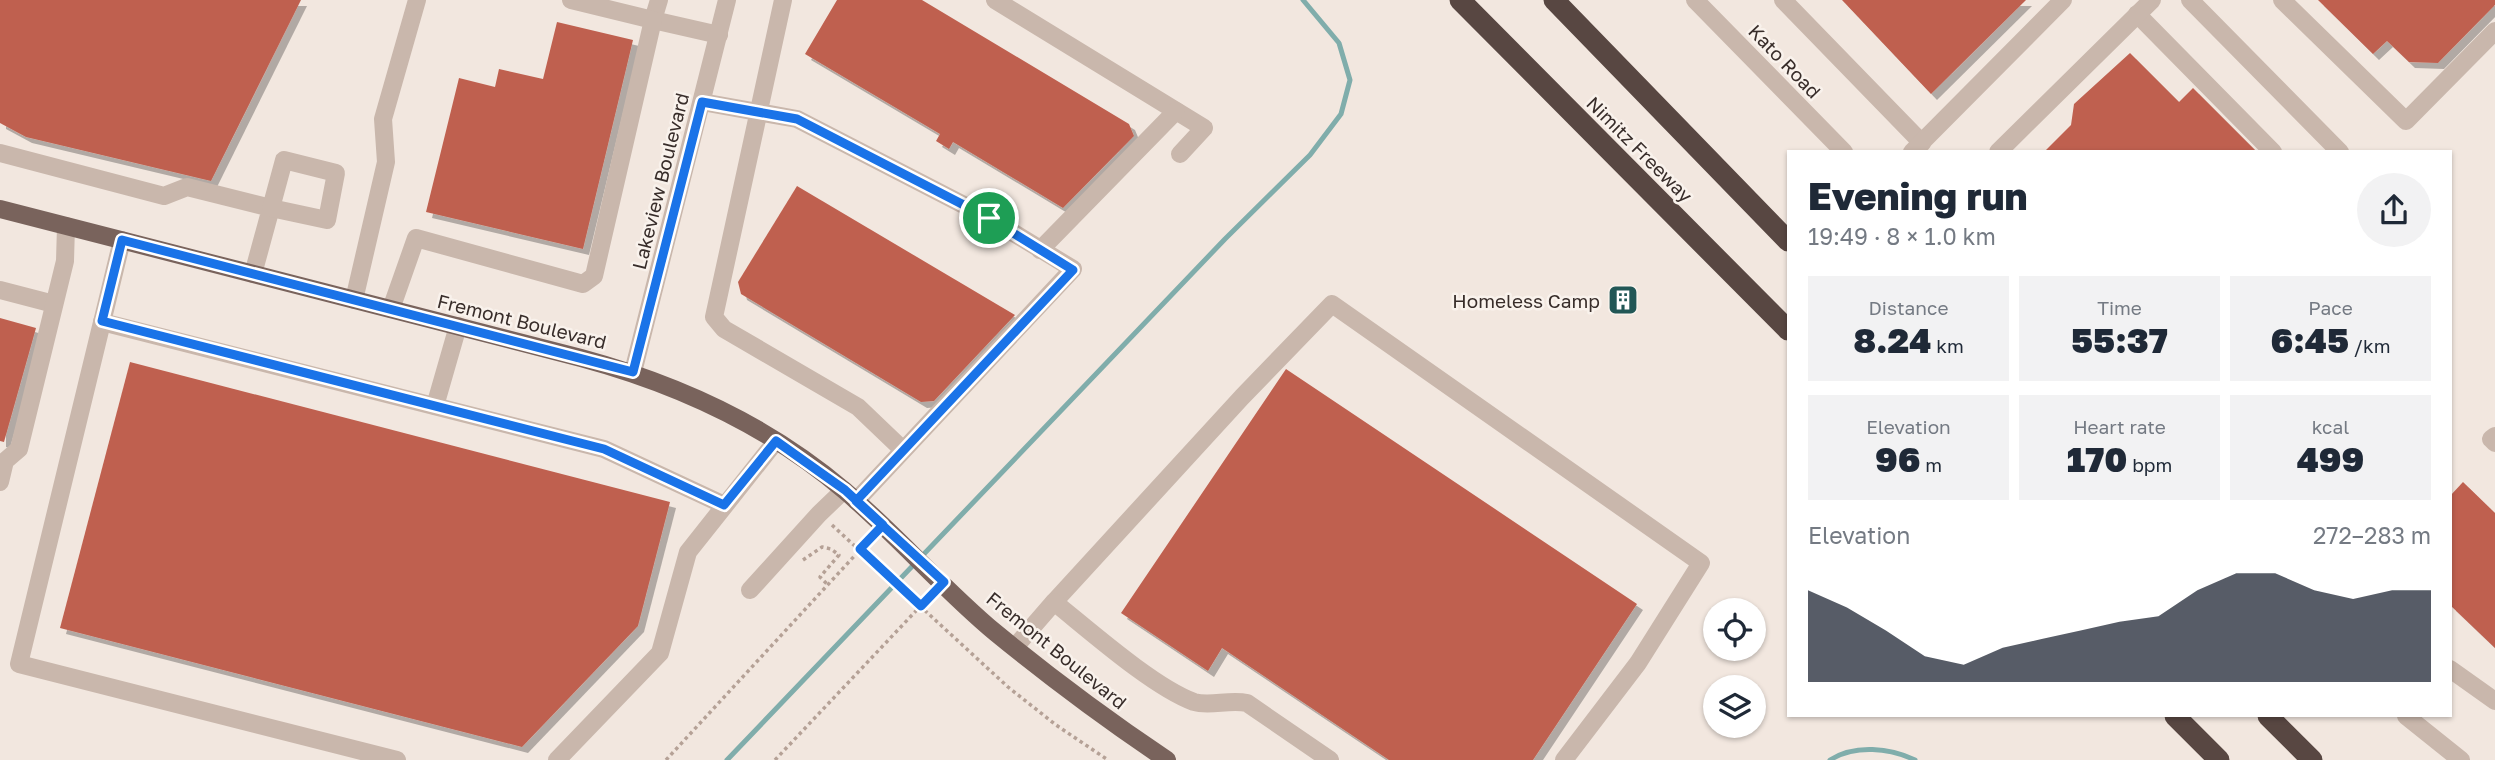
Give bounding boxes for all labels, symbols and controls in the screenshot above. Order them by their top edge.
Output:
street label: Kato Road [1744,19,1826,103]
street label: Lakeview Boulevard [627,90,693,272]
street label: Nimitz Freeway [1582,91,1698,207]
text: Evening run [1808,173,2027,218]
button: share [2357,173,2431,247]
pin [959,188,1019,248]
icon: arrive [970,199,1008,237]
text: 19:49 · 8 × 1.0 km [1808,222,1996,250]
building icon: Homeless Camp [1606,283,1640,317]
street label: Fremont Boulevard [435,289,609,353]
place label: Homeless Camp [1452,289,1600,312]
text: Distance [1869,296,1948,319]
text: Time [2097,296,2142,319]
text: Pace [2308,296,2353,319]
text: 8.24 [1853,319,1932,361]
text: 55:37 [2071,319,2168,361]
text: 6:45 [2271,319,2349,361]
text: km [1932,334,1964,357]
text: /km [2349,334,2391,357]
text: Elevation [1866,415,1951,438]
text: Heart rate [2073,415,2166,438]
text: kcal [2312,415,2349,438]
text: 96 [1875,438,1920,480]
text: 170 [2067,438,2127,480]
text: 499 [2297,438,2364,480]
text: m [1920,453,1942,476]
text: bpm [2127,453,2172,476]
text: Elevation [1808,521,1910,549]
text: 272–283 m [2313,521,2431,549]
street label: Fremont Boulevard [982,586,1132,714]
map controls [1703,598,1766,738]
button: locate [1703,598,1766,661]
button: layers [1703,675,1766,738]

